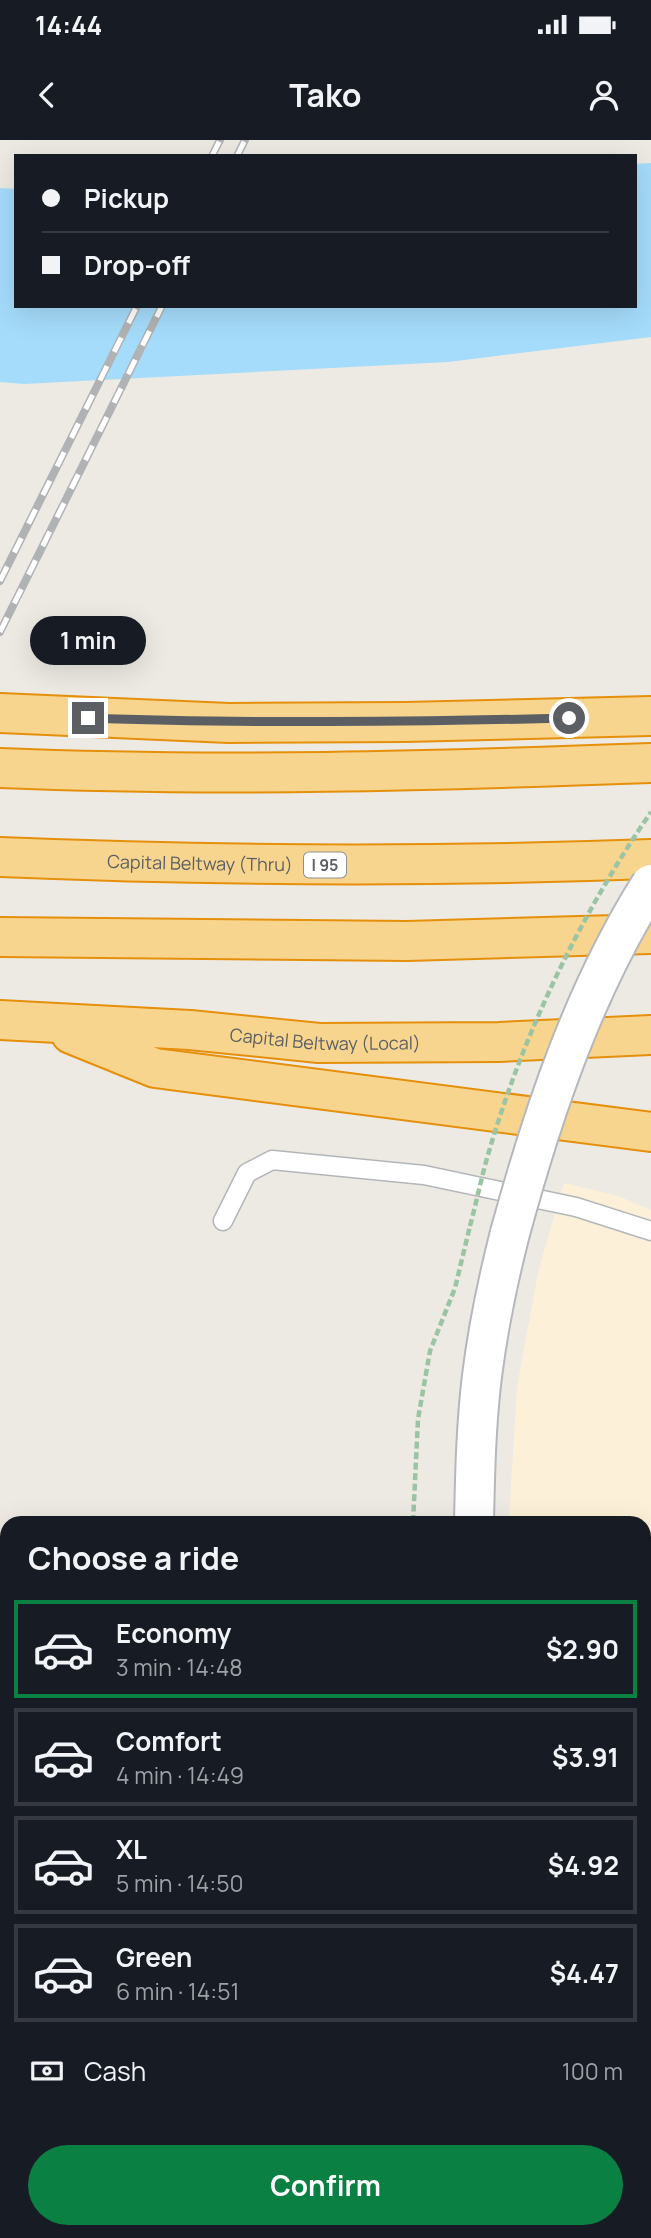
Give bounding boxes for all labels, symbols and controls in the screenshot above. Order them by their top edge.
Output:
text: 14:44 [35,7,102,43]
text: Tako [289,73,362,117]
icon: back [28,76,66,114]
icon: person [585,76,623,114]
text: Pickup [84,180,169,216]
text: Drop-off [84,247,190,283]
callout: 1 min [30,616,146,666]
text: 1 min [60,624,116,656]
route end [72,702,104,734]
route start [553,702,585,734]
street label: Capital Beltway (Thru) [107,849,293,876]
road number: I 95 [304,852,346,878]
street label: Capital Beltway (Local) [229,1022,421,1055]
text: Choose a ride [28,1536,239,1580]
text: Economy [116,1615,231,1651]
icon: car [32,1618,95,1681]
text: $2.90 [546,1631,619,1667]
text: 3 min · 14:48 [116,1651,243,1683]
text: Comfort [116,1723,222,1759]
icon: car [32,1726,95,1789]
text: $3.91 [552,1739,619,1775]
text: 4 min · 14:49 [116,1759,244,1791]
text: XL [116,1831,147,1867]
icon: car [32,1834,95,1897]
text: $4.92 [548,1847,619,1883]
text: 5 min · 14:50 [116,1867,244,1899]
text: Green [116,1939,192,1975]
icon: car [32,1942,95,2005]
text: $4.47 [550,1955,619,1991]
text: 6 min · 14:51 [116,1975,239,2007]
icon: cash [28,2052,66,2090]
text: Cash [84,2053,146,2089]
text: 100 m [562,2055,623,2087]
button: Confirm [28,2145,623,2225]

